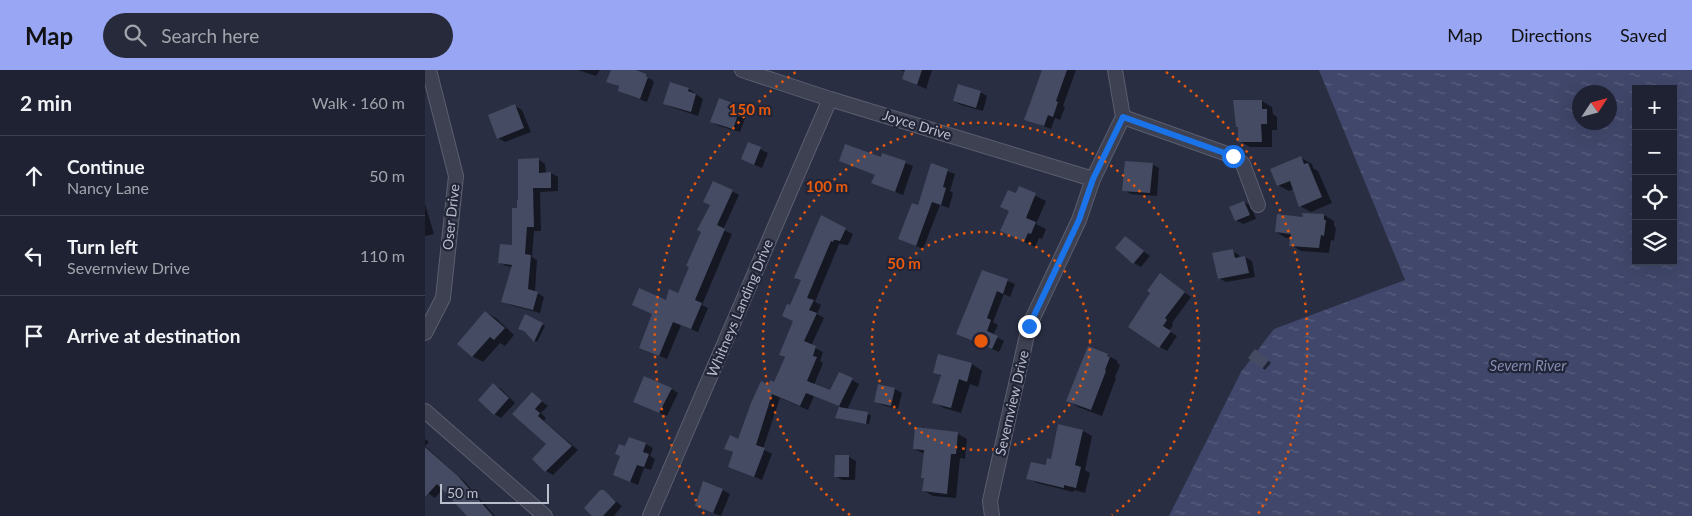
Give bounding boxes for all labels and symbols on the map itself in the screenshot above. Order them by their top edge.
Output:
north arrow [1572,85,1617,130]
text: 150 m [729,100,771,118]
street label: Joyce Drive [881,106,954,143]
route start [1222,145,1245,168]
text: 100 m [806,177,848,195]
street label: Oser Drive [439,183,462,251]
street label: Whitneys Landing Drive [703,237,776,379]
text: 50 m [887,254,921,272]
route end [1018,315,1041,338]
centre of rings [972,332,990,350]
street label: Severnview Drive [991,349,1032,457]
water label: Severn River [1490,356,1567,374]
scale bar [440,481,549,504]

